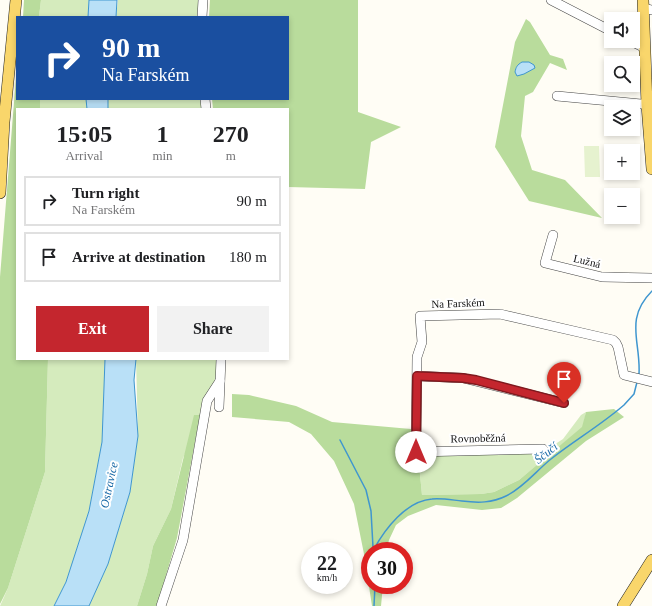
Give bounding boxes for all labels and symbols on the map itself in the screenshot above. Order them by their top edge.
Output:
street label: Lužná [572,252,602,270]
street label: Na Farském [431,296,485,310]
pin [547,362,581,403]
position arrow [395,431,437,473]
street label: Rovnoběžná [450,432,506,444]
water label: Ščučí [531,438,562,467]
water label: Ostravice [97,460,121,509]
speed limit sign: 30 [361,542,413,594]

